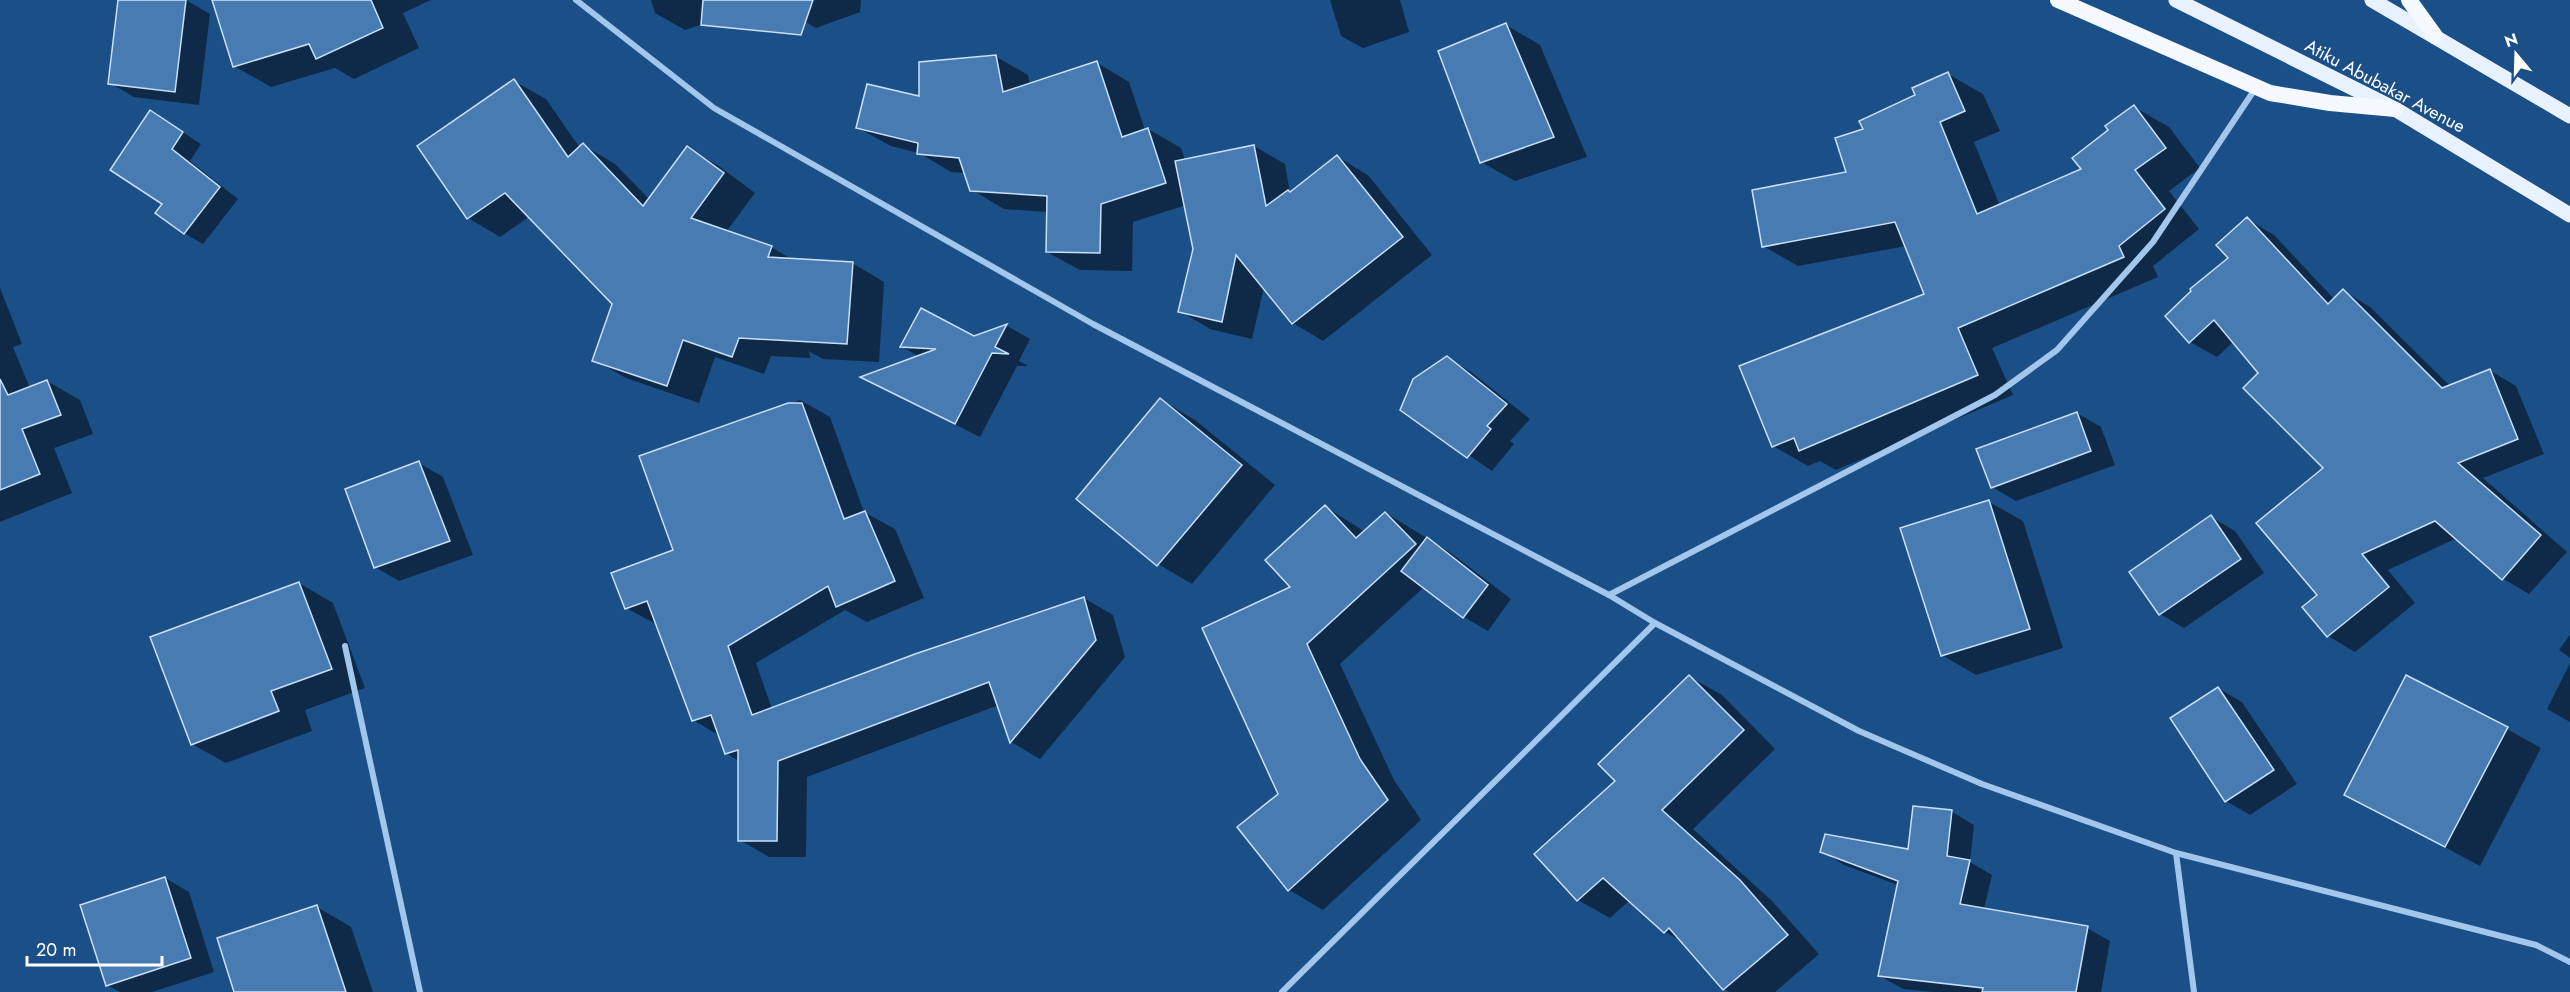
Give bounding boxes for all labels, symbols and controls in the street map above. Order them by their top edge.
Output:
north arrow [2486,24,2546,84]
text: N [2502,27,2521,53]
street label: Atiku Abubakar Avenue [2300,33,2470,139]
scale bar [27,929,162,967]
text: 20 m [36,937,76,963]

